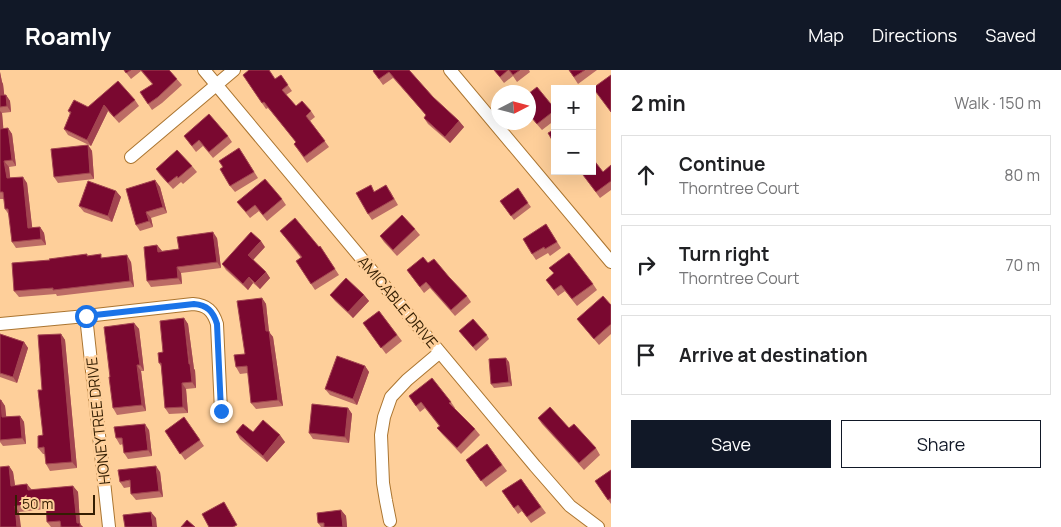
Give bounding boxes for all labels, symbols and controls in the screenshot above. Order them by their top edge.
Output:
text: Roamly [25,19,111,52]
text: Map [808,23,844,47]
text: Directions [872,23,957,47]
text: Saved [985,23,1036,47]
north arrow [491,85,536,130]
map controls [551,85,596,175]
button: + [551,85,596,130]
text: 2 min [631,89,686,117]
text: Walk · 150 m [954,92,1041,114]
button: − [551,130,596,175]
text: Continue [679,151,765,177]
icon: ahead [632,161,660,189]
text: 80 m [1004,164,1040,186]
text: Thorntree Court [679,177,799,199]
text: Turn right [679,241,769,267]
street label: AMICABLE DRIVE [353,251,443,353]
icon: right [632,251,660,279]
text: 70 m [1005,254,1040,276]
text: Thorntree Court [679,267,799,289]
route start [75,305,98,328]
icon: arrive [632,341,660,369]
text: Arrive at destination [679,342,868,368]
street label: HONEYTREE DRIVE [81,356,115,486]
route end [210,400,233,423]
button: Save [631,420,831,468]
button: Share [841,420,1041,468]
scale bar [15,492,95,515]
text: 50 m [22,494,53,513]

